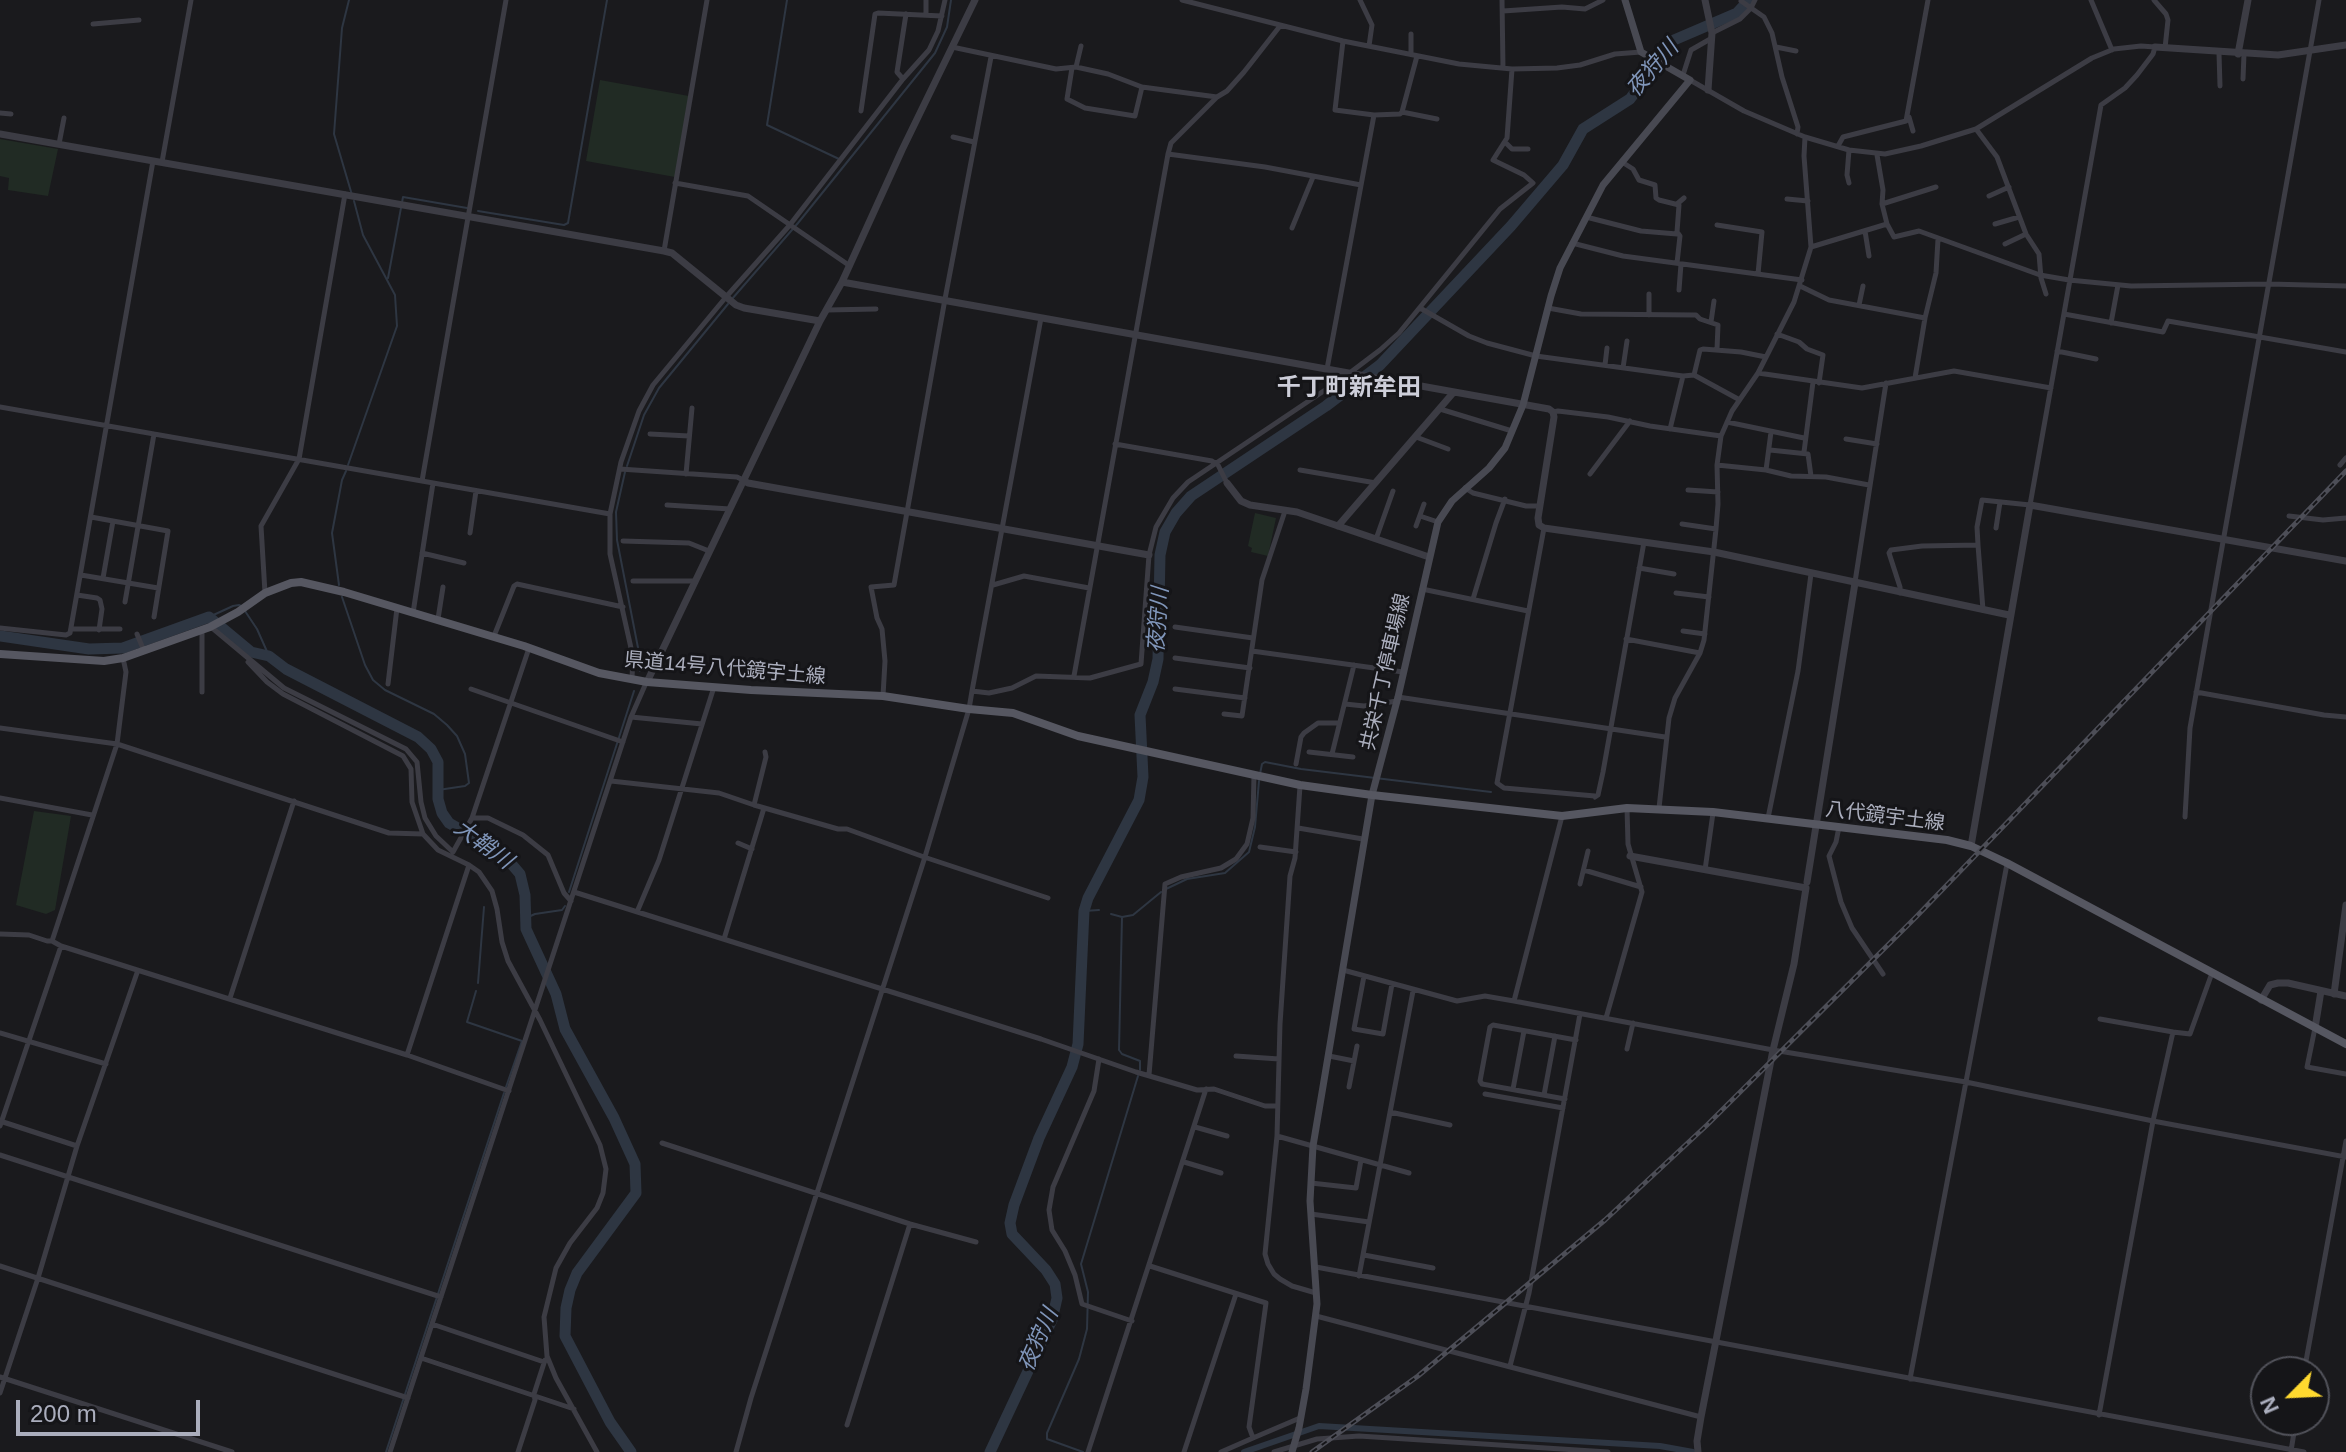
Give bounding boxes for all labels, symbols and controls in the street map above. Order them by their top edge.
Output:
water label: 夜狩川 [1621,35,1685,103]
district label: 千丁町新牟田 [1277,374,1421,402]
water label: 夜狩川 [1144,586,1174,654]
street label: 共栄千丁停車場線 [1356,591,1416,753]
street label: 県道14号八代鏡宇土線 [623,648,827,690]
street label: 八代鏡宇土線 [1824,798,1946,836]
water label: 大鞘川 [449,815,517,875]
water label: 夜狩川 [1014,1304,1064,1376]
north arrow [2250,1356,2330,1436]
scale bar [20,1384,204,1434]
text: N [2255,1393,2284,1418]
text: 200 m [30,1400,97,1427]

